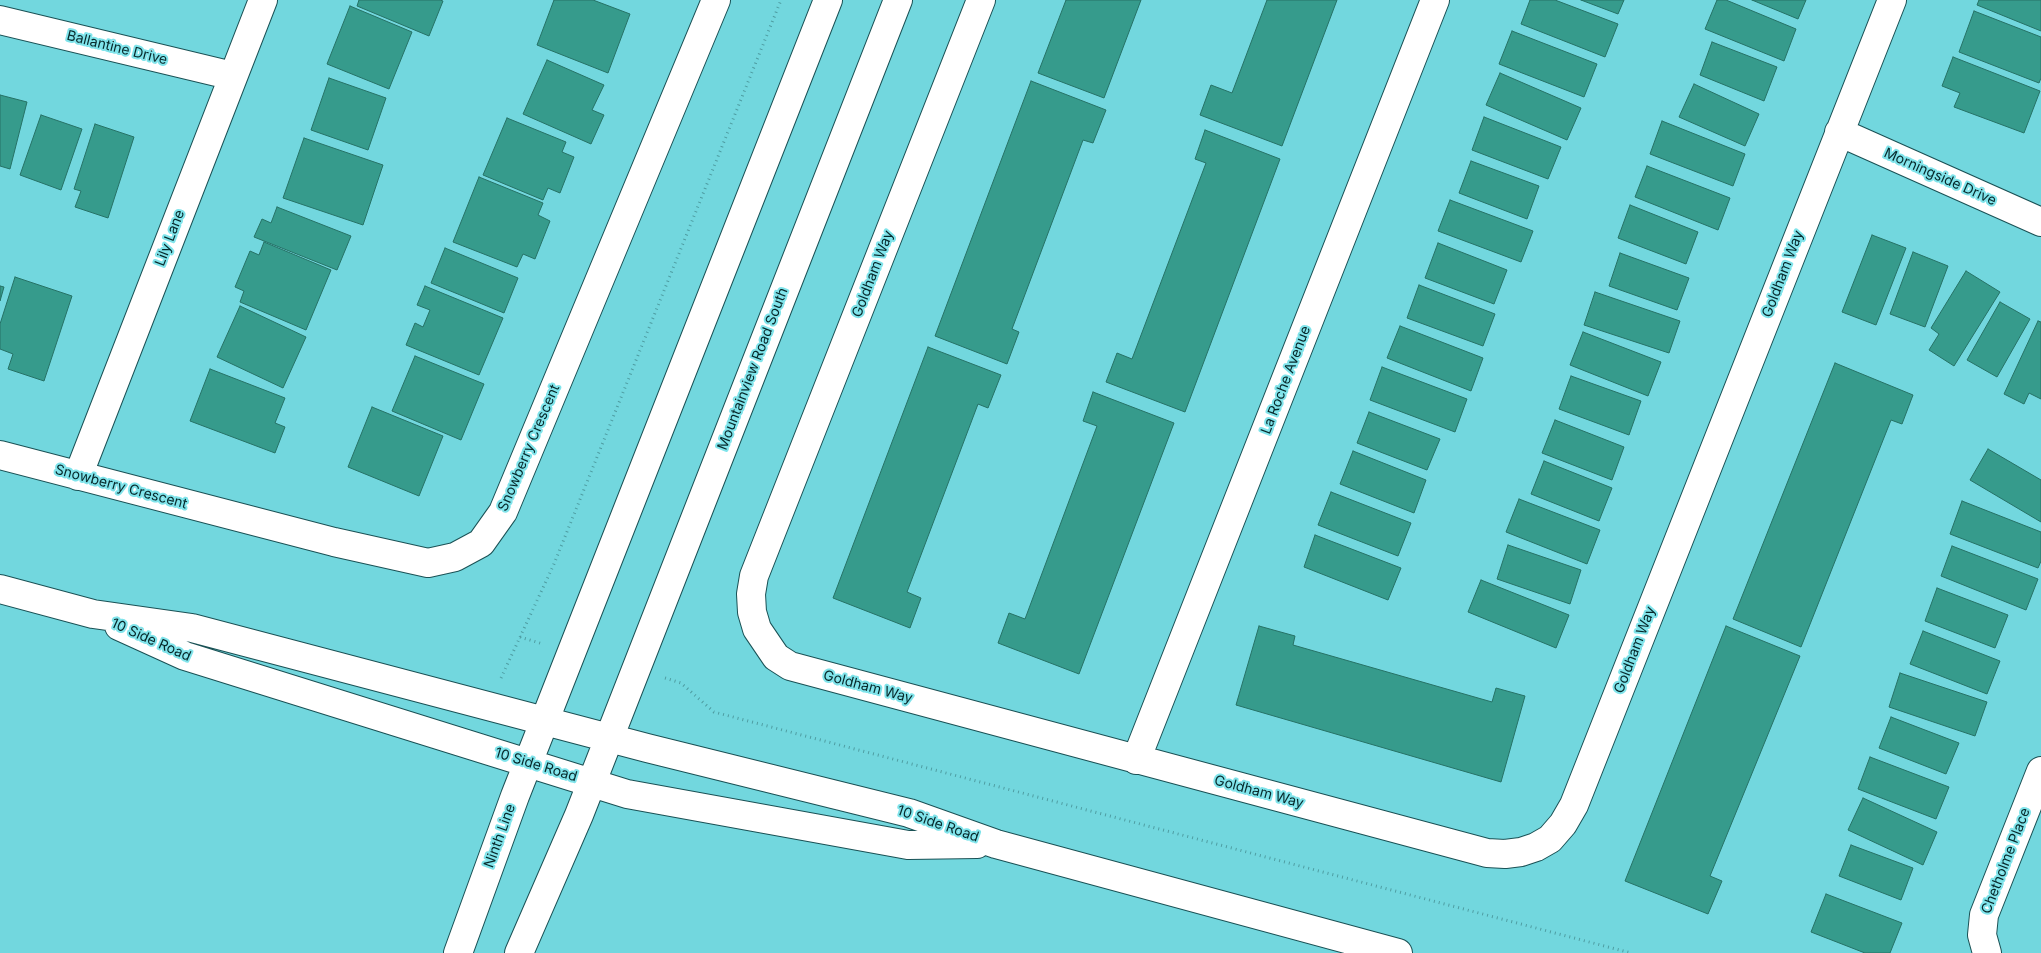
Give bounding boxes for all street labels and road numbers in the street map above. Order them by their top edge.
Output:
street label: Ballantine Drive [65,27,169,69]
street label: Morningside Drive [1881,145,1999,209]
street label: Lily Lane [152,208,188,268]
street label: Goldham Way [849,228,897,320]
street label: Goldham Way [1759,228,1807,320]
street label: Mountainview Road South [714,286,792,452]
street label: La Roche Avenue [1258,324,1314,436]
street label: Snowberry Crescent [495,382,563,514]
street label: Snowberry Crescent [53,461,189,513]
street label: Goldham Way [1611,604,1659,696]
street label: 10 Side Road [109,615,193,665]
street label: Goldham Way [822,667,914,707]
street label: 10 Side Road [493,745,579,785]
street label: Goldham Way [1213,772,1305,812]
street label: Ninth Line [481,802,519,870]
street label: 10 Side Road [895,802,981,846]
street label: Chetholme Place [1978,806,2034,916]

